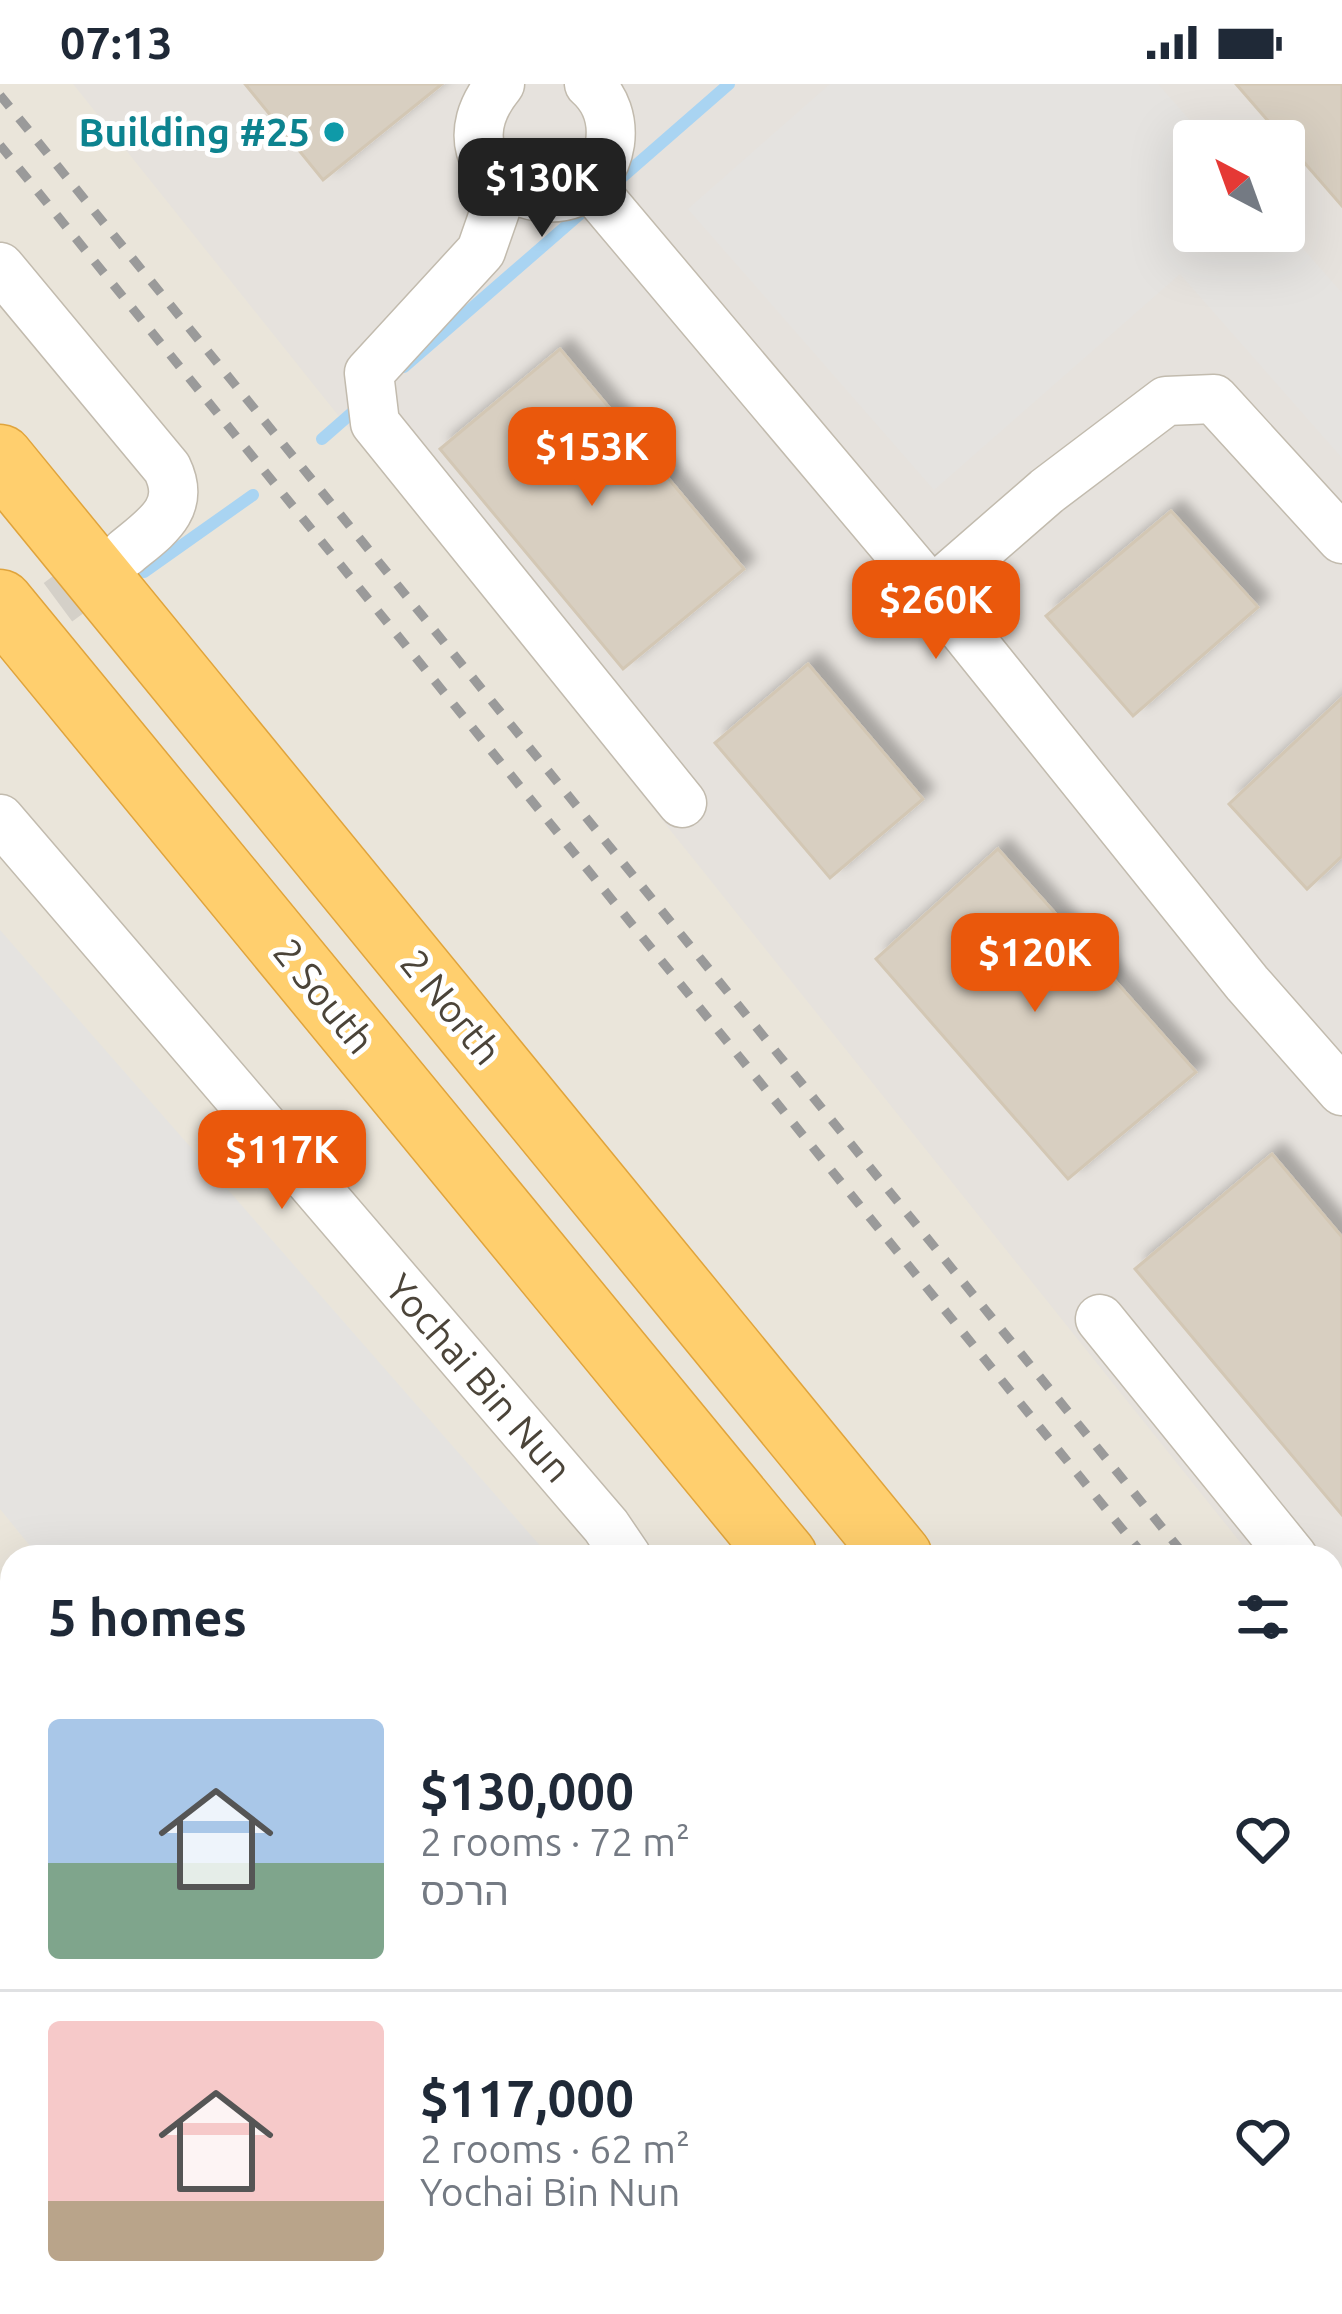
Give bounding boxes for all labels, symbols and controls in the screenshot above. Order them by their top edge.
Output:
text: 07:13 [60,17,173,68]
place label: Building #25 [79,110,310,153]
marker: Building #25 [321,119,347,145]
north arrow [1173,120,1305,252]
map controls [1173,120,1305,252]
pin: $130K [458,138,626,240]
text: $130K [485,155,599,198]
pin: $153K [508,407,676,509]
text: $153K [535,424,649,467]
pin: $260K [852,560,1020,662]
text: $260K [879,577,993,620]
pin: $120K [951,913,1119,1015]
street label: 2 South [266,930,383,1061]
text: $120K [978,930,1092,973]
street label: 2 North [393,941,510,1072]
pin: $117K [198,1110,366,1212]
text: $117K [225,1127,339,1170]
street label: Yochai Bin Nun [378,1265,581,1490]
icon: filters [1230,1584,1296,1650]
text: 5 homes [48,1588,247,1646]
text: $130,000 [420,1762,634,1820]
icon: home [144,1767,288,1911]
icon: heart [1230,1806,1296,1872]
text: 2 rooms · 72 m² [420,1820,690,1863]
text: הרכס [420,1869,509,1912]
icon: home [144,2069,288,2213]
text: $117,000 [420,2069,634,2127]
icon: heart [1230,2108,1296,2174]
text: 2 rooms · 62 m² [420,2127,690,2170]
text: Yochai Bin Nun [420,2170,680,2213]

